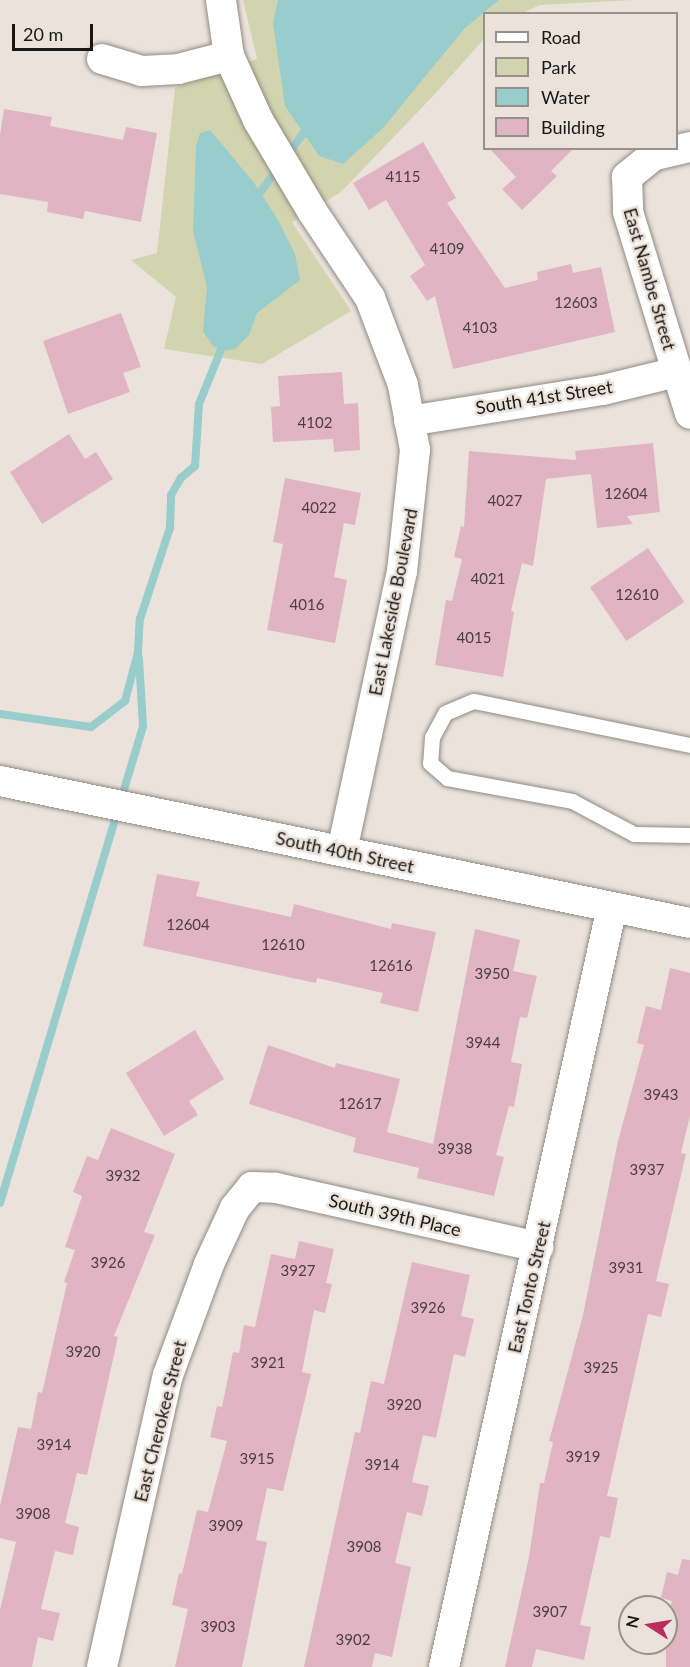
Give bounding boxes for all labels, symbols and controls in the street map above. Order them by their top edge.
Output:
scale bar [15,12,96,50]
legend [483,12,678,150]
text: 20 m [23,23,63,45]
text: Road [541,26,581,48]
text: Park [541,56,576,78]
text: Water [541,86,590,108]
text: Building [541,116,605,138]
house number: 4115 [386,168,420,186]
street label: East Nambe Street [619,205,681,353]
house number: 4109 [430,240,464,258]
house number: 12603 [554,294,598,312]
house number: 4103 [463,319,497,337]
street label: South 41st Street [474,376,614,418]
house number: 4102 [298,414,332,432]
house number: 12604 [604,485,648,503]
house number: 4027 [488,492,522,510]
house number: 4022 [302,499,336,517]
street label: East Lakeside Boulevard [364,507,422,697]
house number: 4021 [471,570,505,588]
house number: 12610 [615,586,659,604]
house number: 4016 [290,596,324,614]
house number: 4015 [457,629,491,647]
street label: South 40th Street [274,827,416,877]
house number: 12604 [166,916,210,934]
house number: 12610 [261,936,305,954]
house number: 12616 [369,957,413,975]
house number: 3950 [475,965,509,983]
house number: 3944 [466,1034,500,1052]
house number: 3943 [644,1086,678,1104]
house number: 12617 [338,1095,382,1113]
house number: 3938 [438,1140,472,1158]
house number: 3937 [630,1161,664,1179]
house number: 3932 [106,1167,140,1185]
street label: South 39th Place [327,1189,463,1241]
street label: East Tonto Street [503,1219,555,1355]
house number: 3926 [91,1254,125,1272]
house number: 3931 [609,1259,643,1277]
house number: 3927 [281,1262,315,1280]
house number: 3926 [411,1299,445,1317]
street label: East Cherokee Street [129,1338,191,1504]
house number: 3920 [66,1343,100,1361]
house number: 3921 [251,1354,285,1372]
house number: 3925 [584,1359,618,1377]
house number: 3920 [387,1396,421,1414]
house number: 3914 [37,1436,71,1454]
house number: 3919 [566,1448,600,1466]
house number: 3915 [240,1450,274,1468]
house number: 3914 [365,1456,399,1474]
house number: 3908 [16,1505,50,1523]
house number: 3909 [209,1517,243,1535]
house number: 3908 [347,1538,381,1556]
north arrow [618,1595,678,1655]
house number: 3907 [533,1603,567,1621]
text: N [621,1614,642,1630]
house number: 3903 [201,1618,235,1636]
house number: 3902 [336,1631,370,1649]

